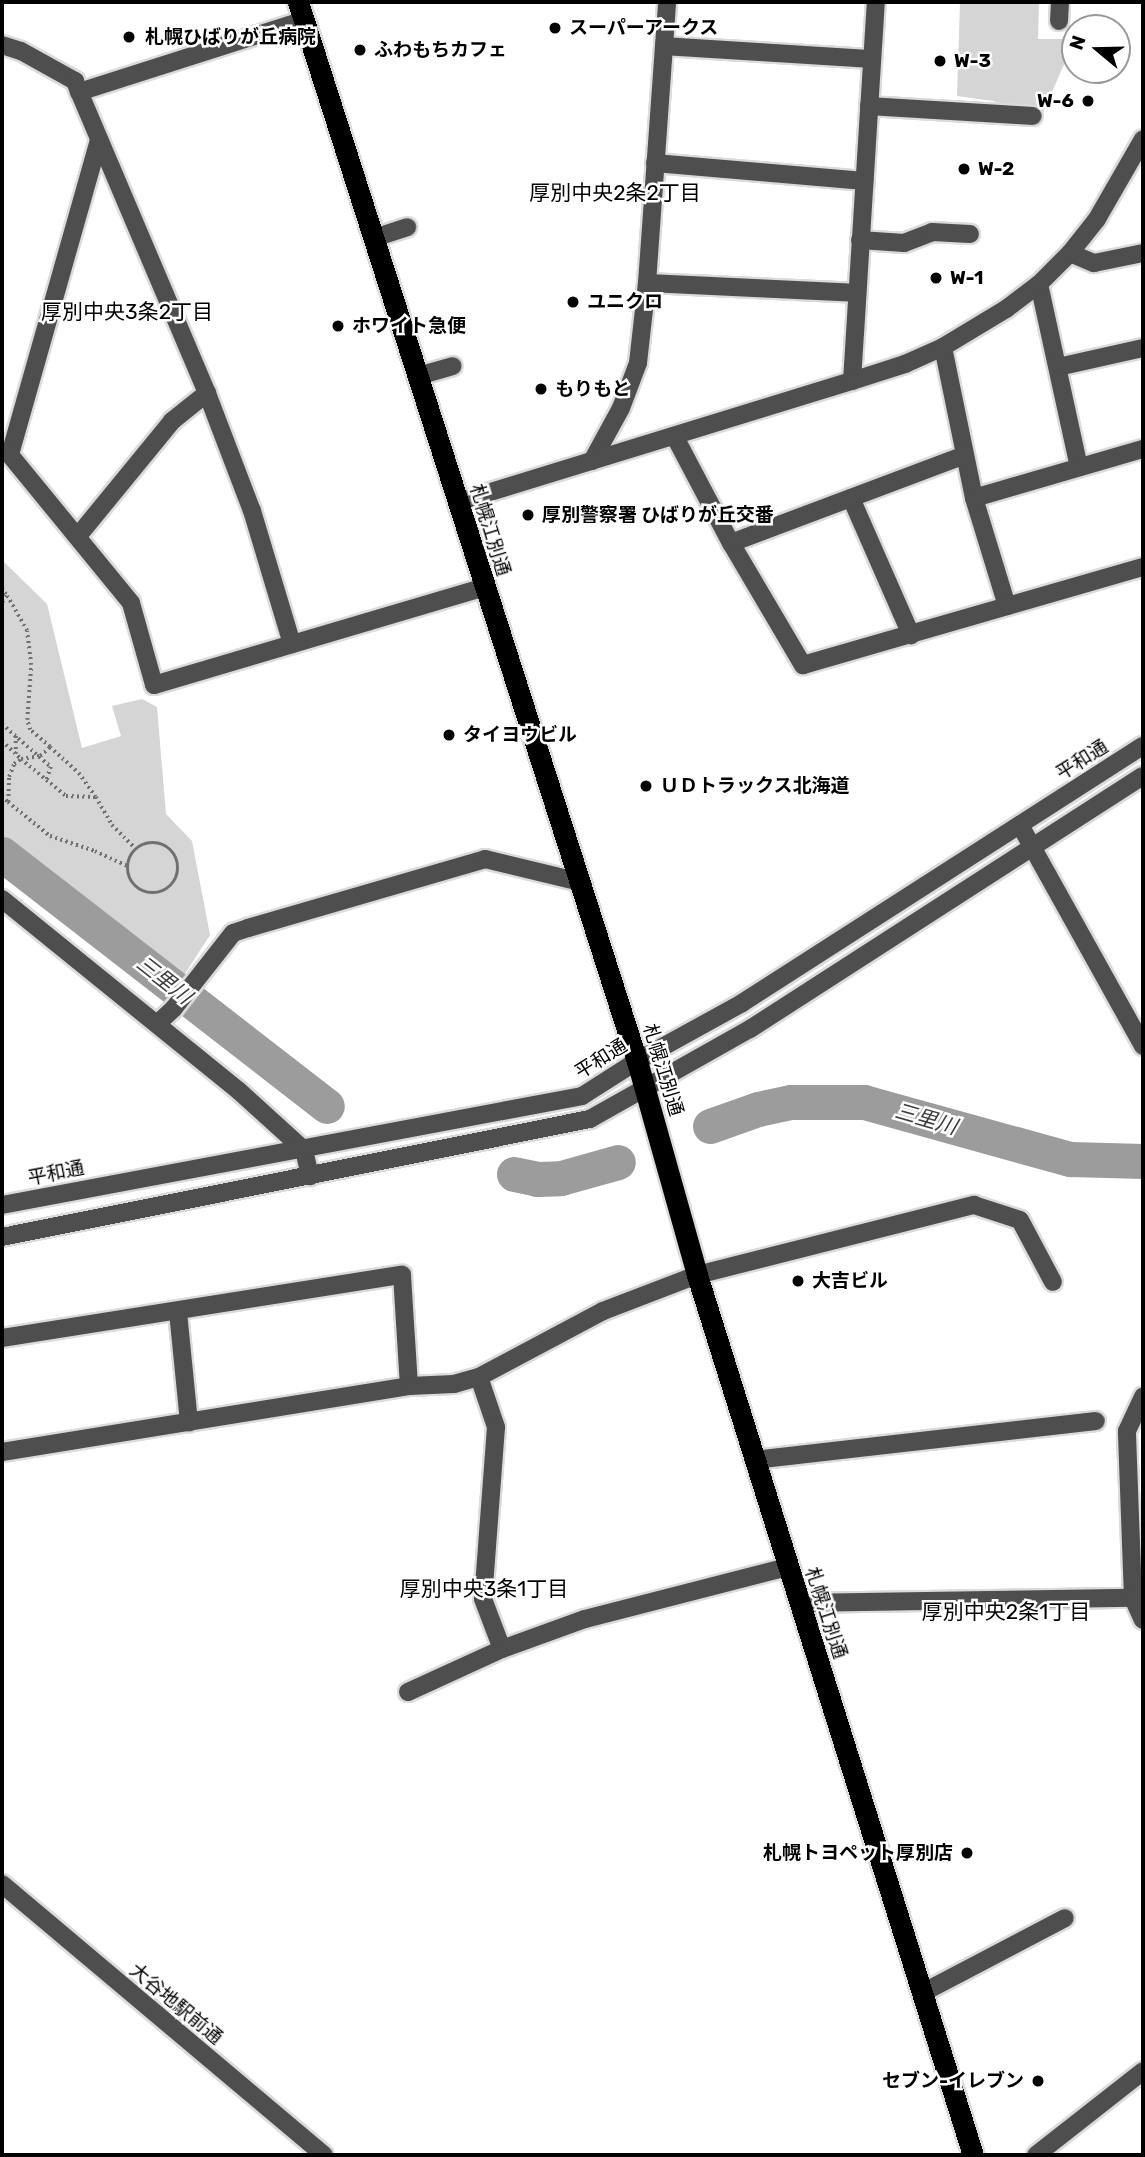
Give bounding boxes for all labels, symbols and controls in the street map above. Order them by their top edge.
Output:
north arrow [1061,14,1131,84]
place label: スーパーアークス [569,17,720,39]
marker: スーパーアークス [547,20,563,36]
place label: 札幌ひばりが丘病院 [145,26,316,48]
marker: 札幌ひばりが丘病院 [119,27,139,47]
text: N [1064,32,1091,53]
place label: ふわもちカフェ [374,39,507,61]
marker: ふわもちカフェ [352,42,368,58]
place label: W-3 [954,50,991,72]
marker: W-3 [932,53,948,69]
place label: W-6 [1037,90,1074,112]
marker: W-6 [1080,93,1096,109]
place label: W-2 [978,158,1014,180]
marker: W-2 [956,161,972,177]
district label: 厚別中央2条2丁目 [529,180,701,206]
place label: W-1 [950,267,984,289]
marker: W-1 [928,270,944,286]
place label: ユニクロ [587,291,663,313]
marker: ユニクロ [565,294,581,310]
district label: 厚別中央3条2丁目 [41,299,213,325]
place label: ホワイト急便 [352,315,466,337]
marker: ホワイト急便 [330,318,346,334]
place label: もりもと [555,378,631,400]
marker: もりもと [533,381,549,397]
street label: 札幌江別通 [465,481,515,579]
place label: 厚別警察署 ひばりが丘交番 [542,504,774,526]
marker: 厚別警察署 ひばりが丘交番 [520,507,536,523]
place label: タイヨウビル [463,724,577,746]
marker: タイヨウビル [441,727,457,743]
street label: 平和通 [1052,735,1112,785]
place label: ＵＤトラックス北海道 [660,775,850,797]
marker: ＵＤトラックス北海道 [638,778,654,794]
water label: 三里川 [131,951,197,1009]
street label: 札幌江別通 [638,1021,688,1119]
street label: 平和通 [571,1034,631,1084]
water label: 三里川 [892,1098,960,1140]
street label: 平和通 [26,1156,86,1190]
place label: 大吉ビル [812,1270,888,1292]
marker: 大吉ビル [790,1273,806,1289]
street label: 札幌江別通 [800,1564,852,1662]
district label: 厚別中央3条1丁目 [400,1576,568,1602]
district label: 厚別中央2条1丁目 [922,1599,1090,1625]
place label: 札幌トヨペット厚別店 [763,1842,953,1864]
marker: 札幌トヨペット厚別店 [959,1845,975,1861]
street label: 大谷地駅前通 [125,1959,227,2049]
place label: セブン-イレブン [882,2070,1024,2092]
marker: セブン-イレブン [1030,2073,1046,2089]

